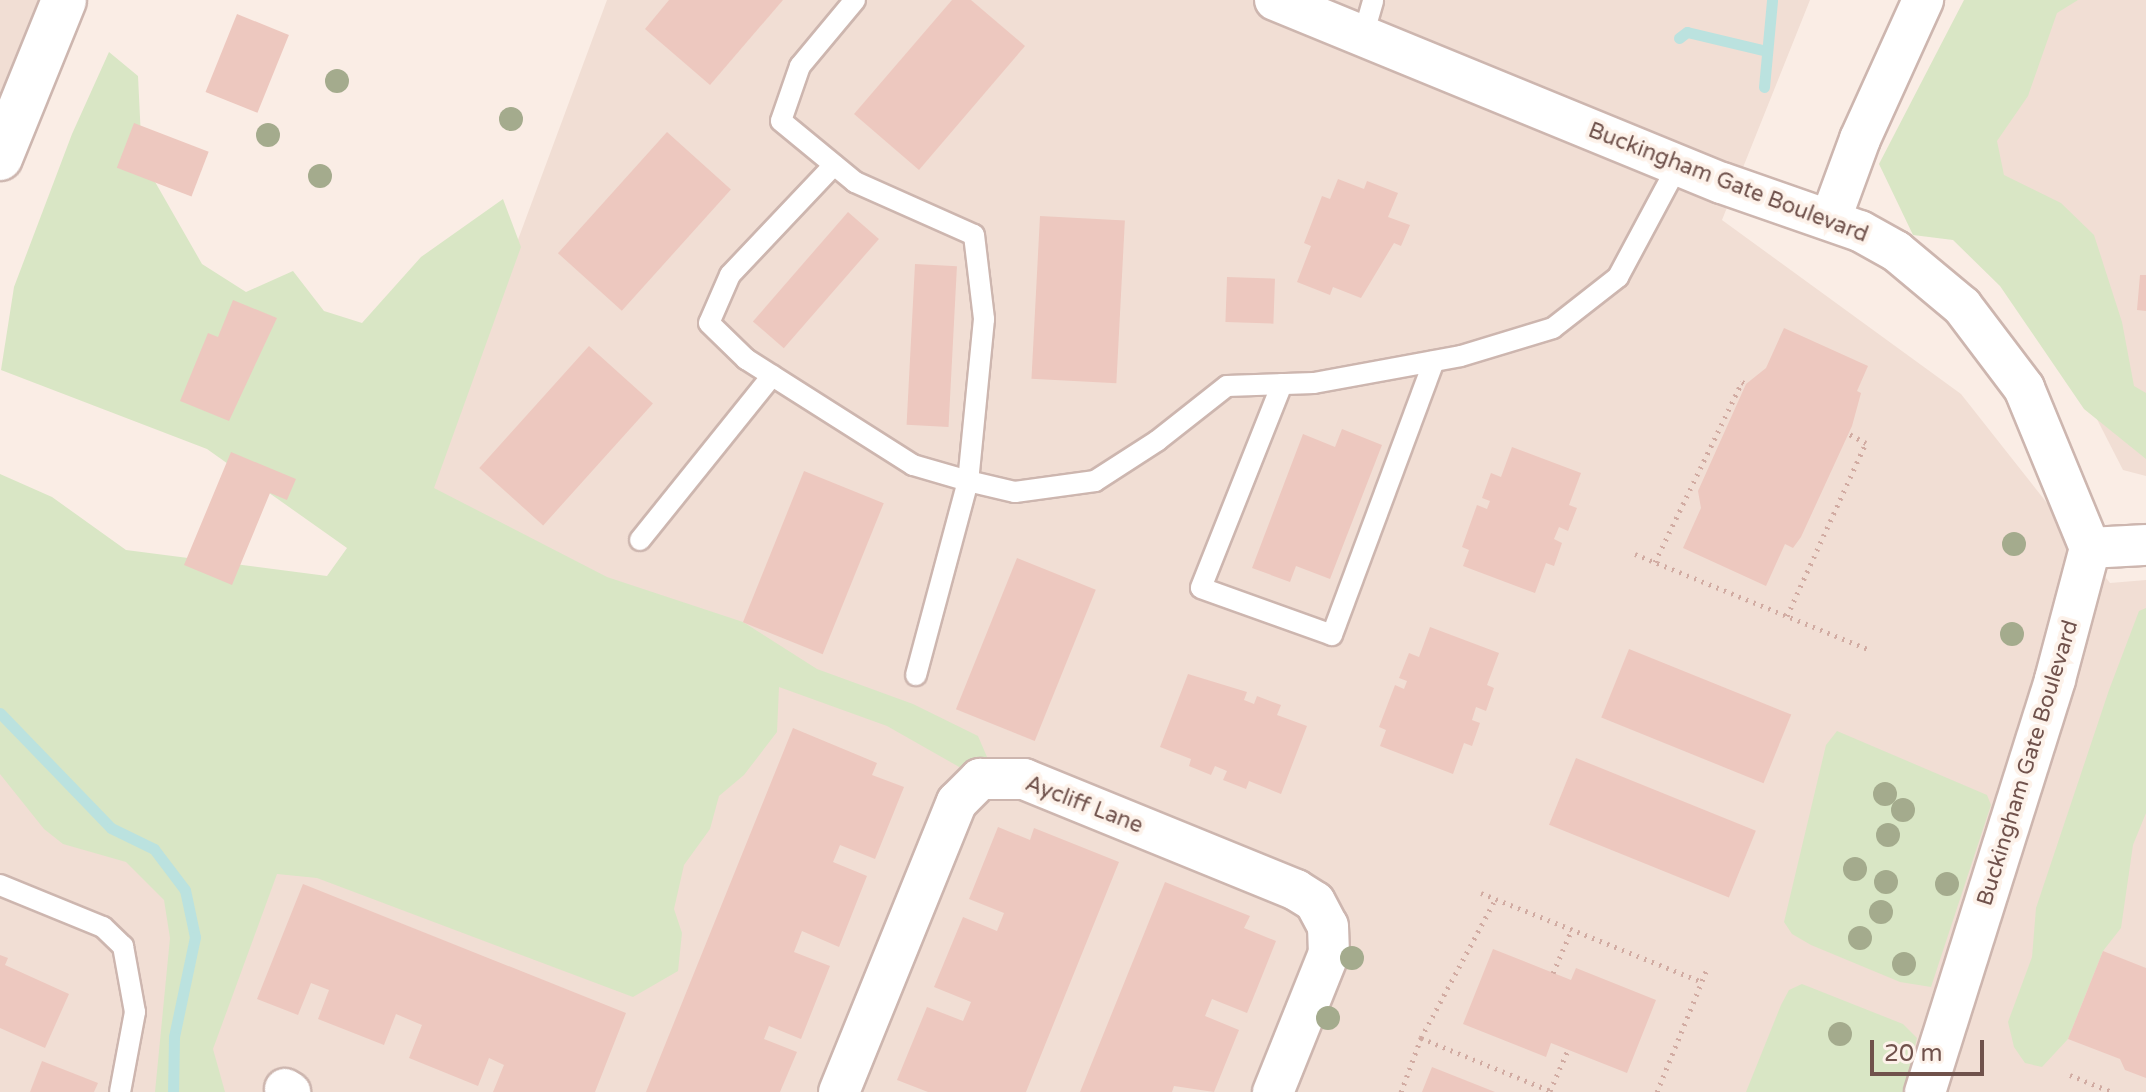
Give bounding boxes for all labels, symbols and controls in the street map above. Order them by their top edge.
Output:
street label: Buckingham Gate Boulevard [1584,117,1872,249]
street label: Buckingham Gate Boulevard [1972,617,2084,909]
street label: Aycliff Lane [1022,771,1146,839]
scale bar [1874,1024,1988,1074]
text: 20 m [1884,1039,1942,1068]

